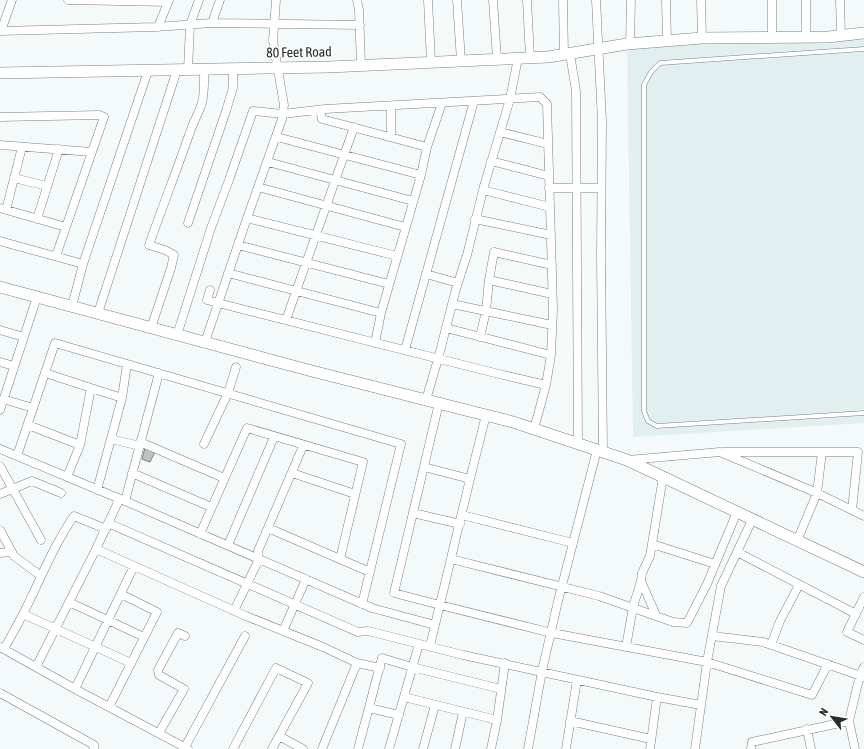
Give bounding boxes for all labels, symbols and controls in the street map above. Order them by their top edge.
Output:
street label: 80 Feet Road [266,43,332,61]
north arrow [812,697,852,737]
text: N [817,706,830,718]

